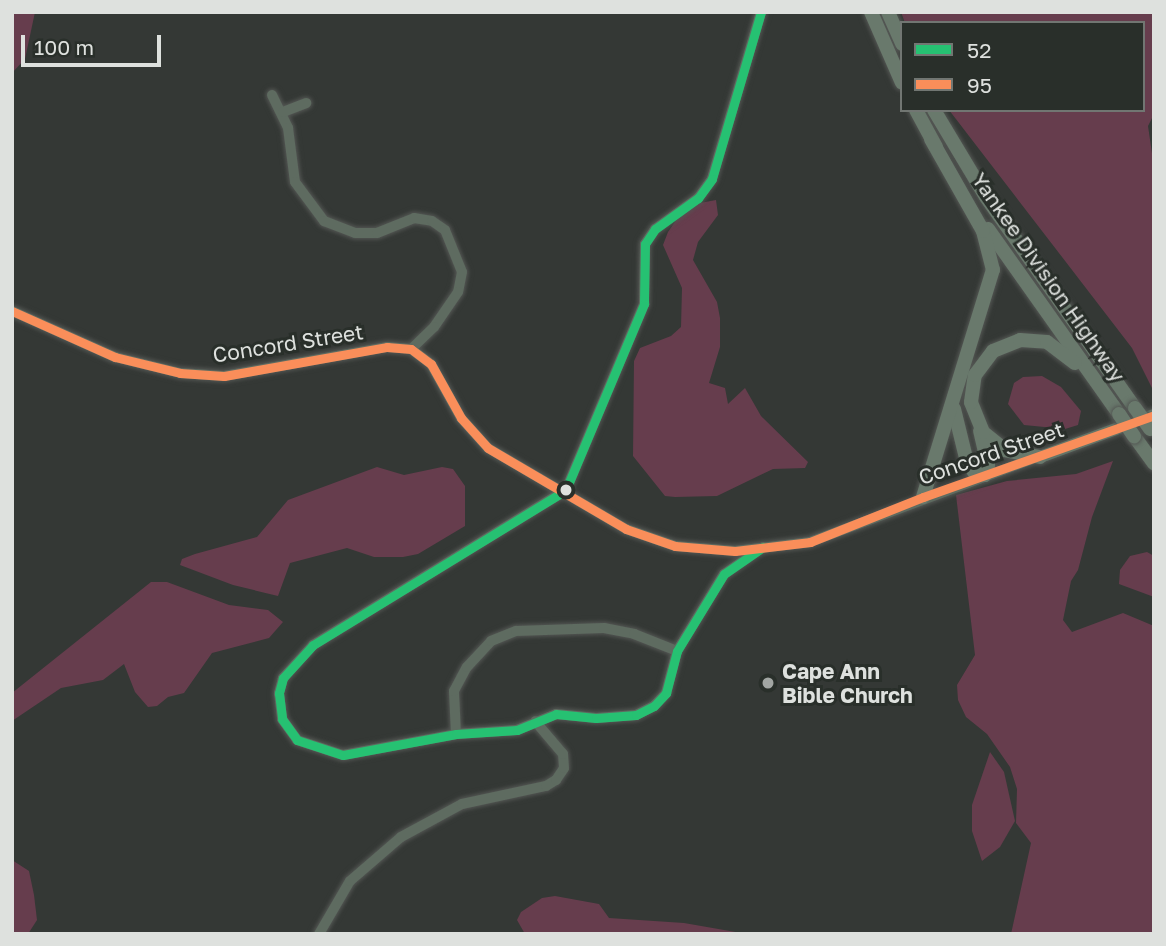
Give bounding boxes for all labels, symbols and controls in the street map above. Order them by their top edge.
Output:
scale bar [24,21,164,65]
legend [900,21,1145,112]
text: 100 m [34,34,94,60]
text: 52 [967,37,991,63]
text: 95 [967,72,992,98]
street label: Yankee Division Highway [967,167,1131,387]
street label: Concord Street [211,319,365,367]
street label: Concord Street [915,416,1067,490]
unlabelled marker [559,483,573,497]
place label: Cape Ann Bible Church [782,658,913,708]
marker: Cape Ann Bible Church [760,675,776,691]

